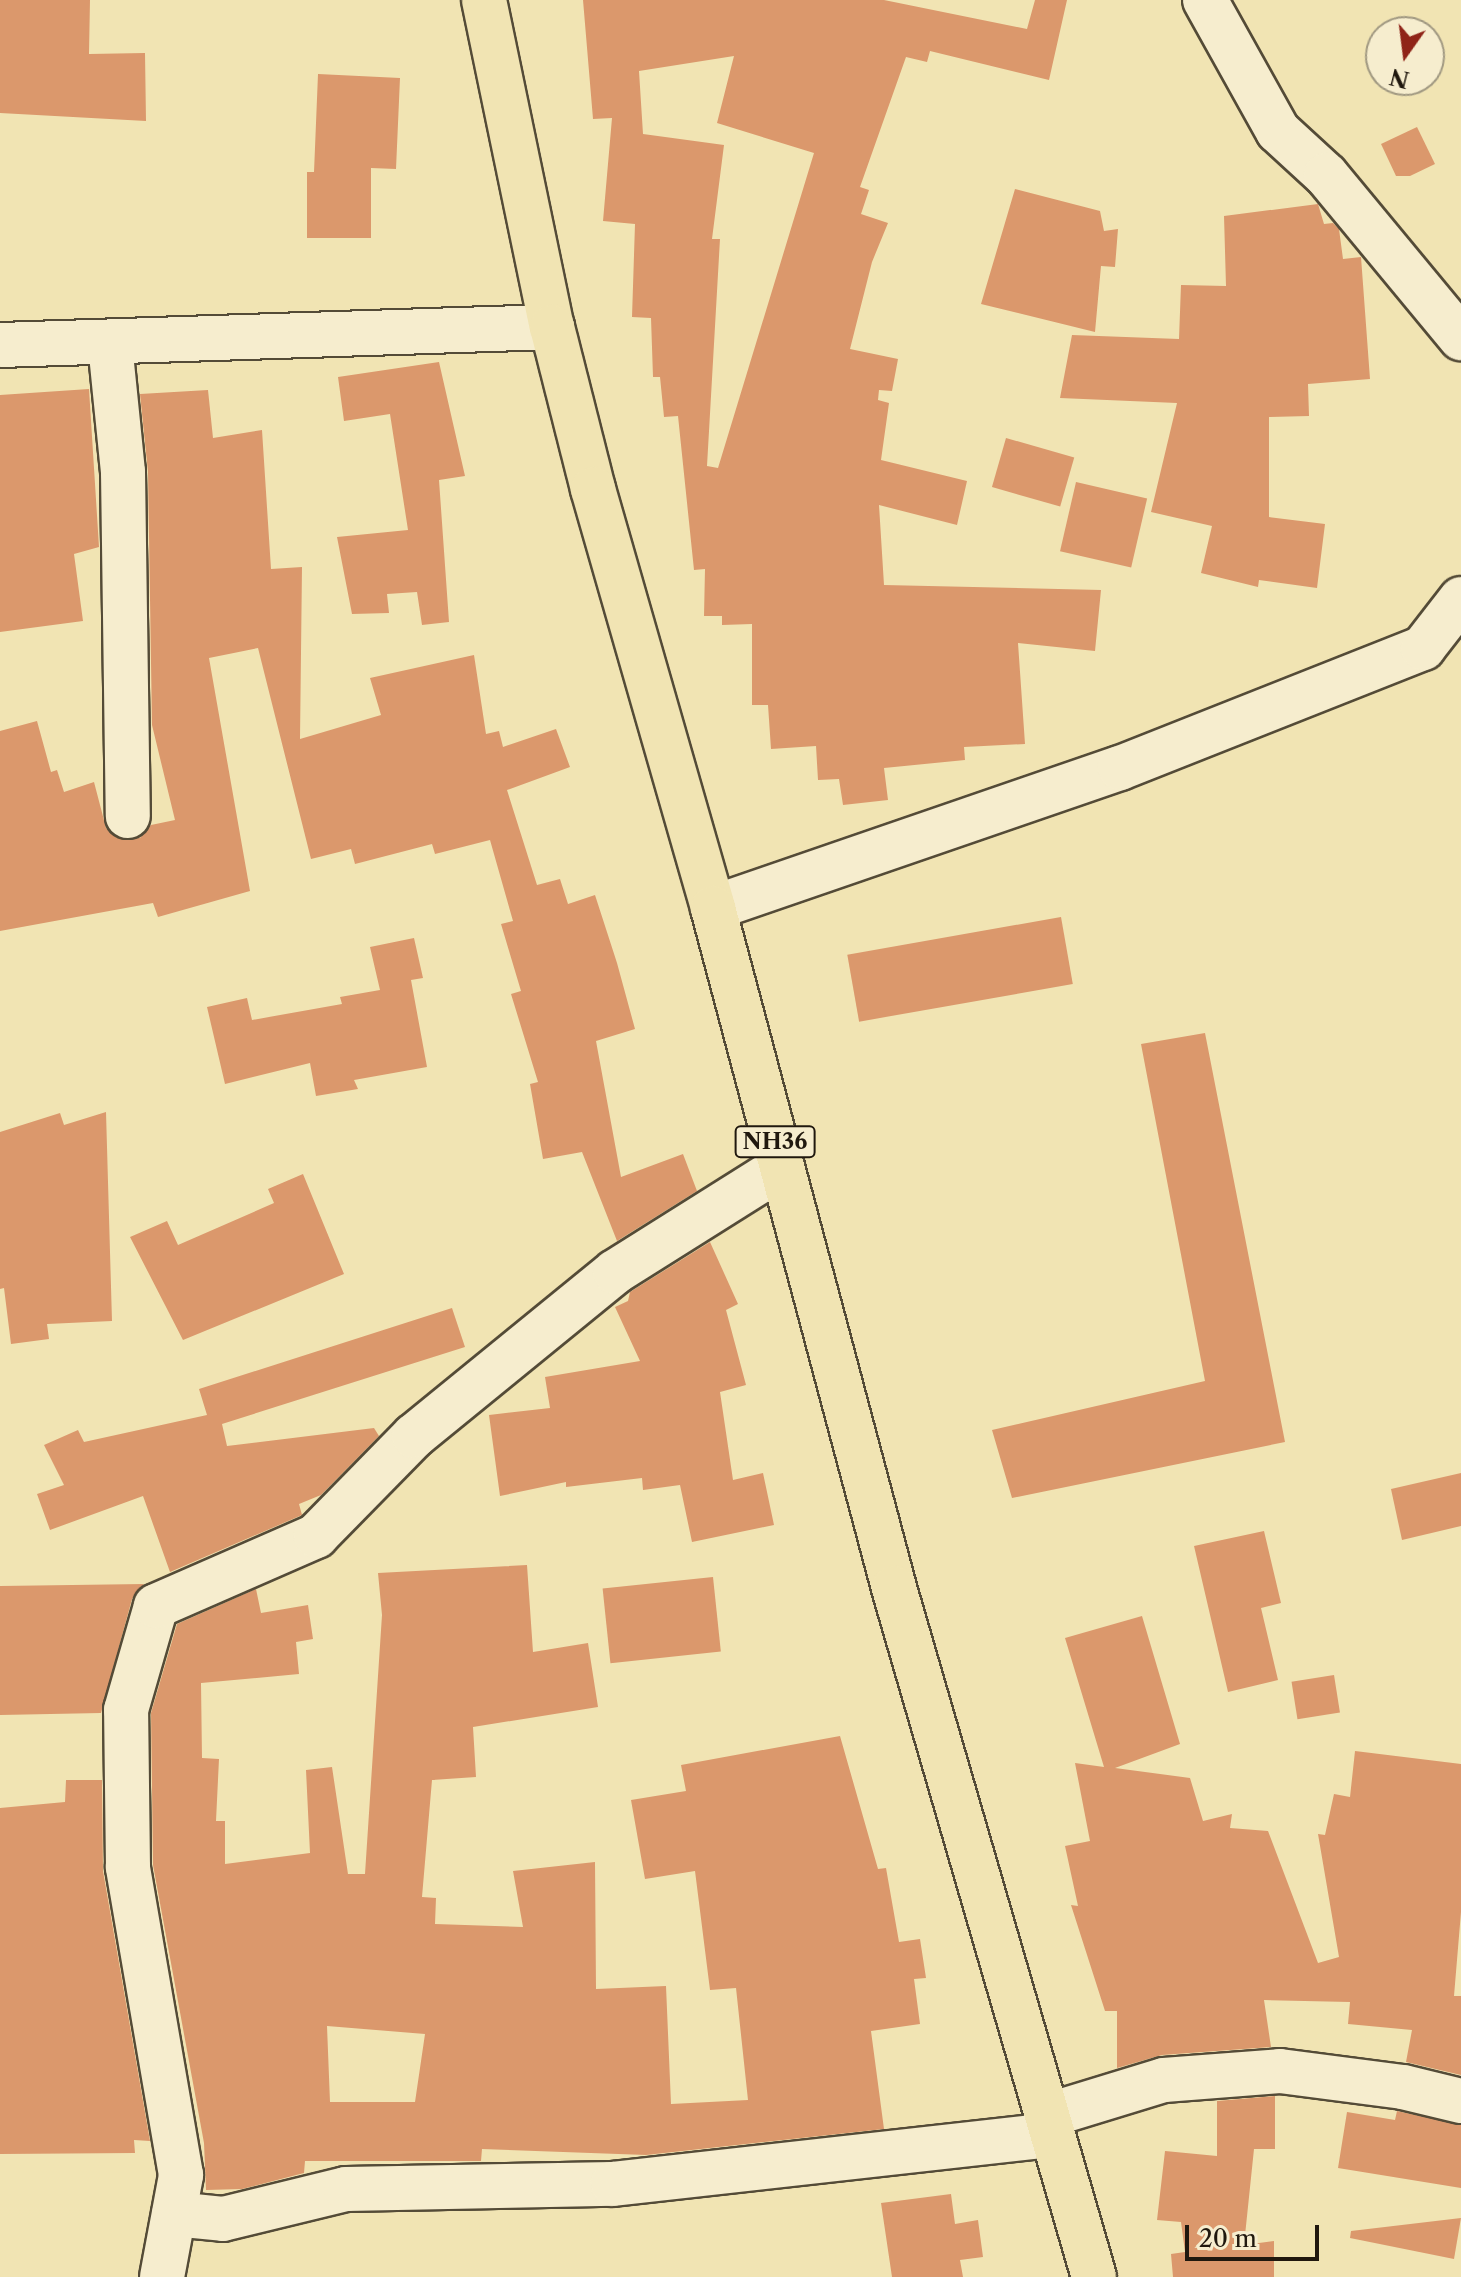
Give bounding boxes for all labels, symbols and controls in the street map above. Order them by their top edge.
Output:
north arrow [1365,16,1445,96]
text: N [1387,62,1412,93]
road number: NH36 [733,1124,817,1160]
scale bar [1189,2209,1323,2259]
text: 20 m [1199,2224,1257,2253]

